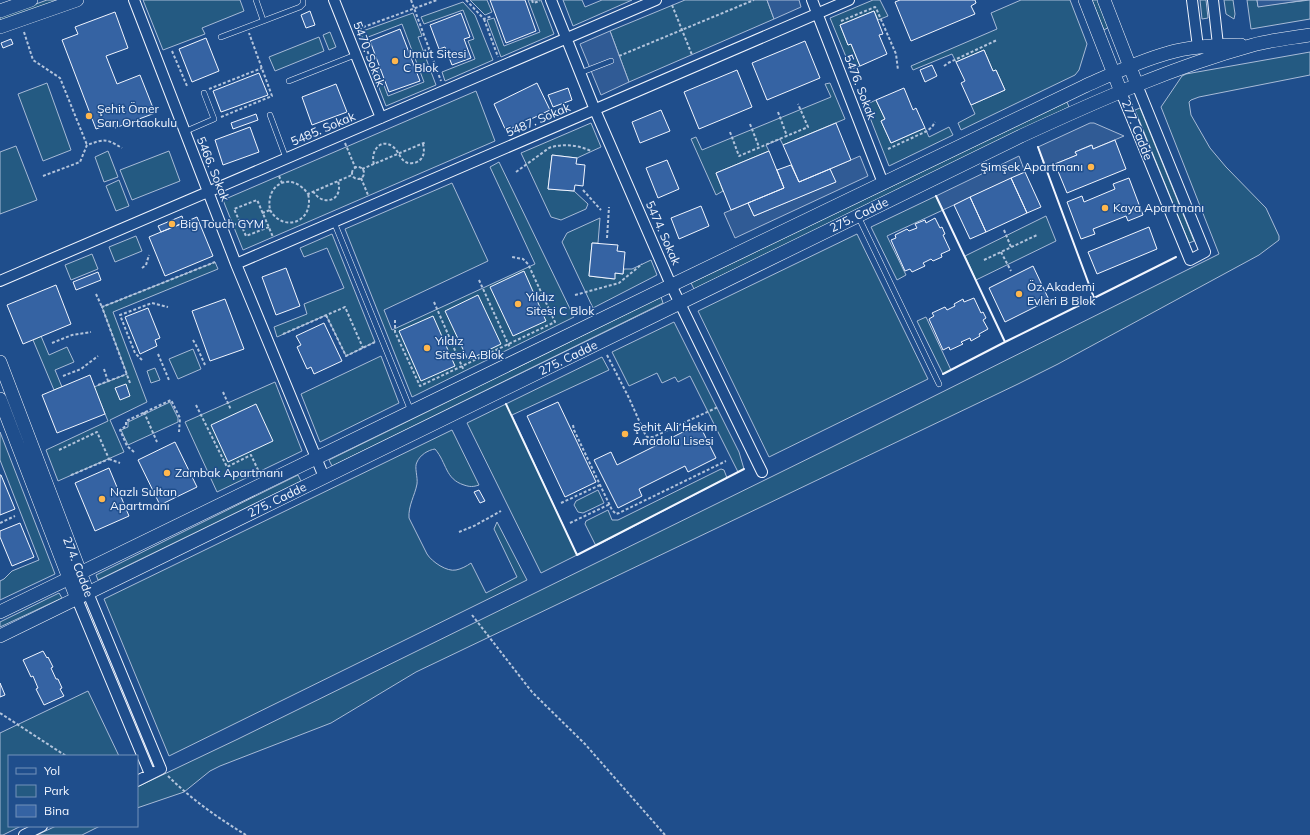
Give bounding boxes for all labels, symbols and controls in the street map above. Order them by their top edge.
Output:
street label: 5470. Sokak [350,19,389,89]
place label: Umut Sitesi C Blok [403,46,467,75]
street label: 5476. Sokak [841,52,880,122]
marker: Umut Sitesi C Blok [390,56,400,66]
street label: 277. Cadde [1119,98,1156,162]
street label: 5487. Sokak [503,99,573,140]
place label: Şehit Ömer Sarı Ortaokulu [97,101,177,130]
street label: 5485. Sokak [288,108,358,149]
marker: Şehit Ömer Sarı Ortaokulu [84,111,94,121]
street label: 5466. Sokak [194,134,234,204]
place label: Şimşek Apartmanı [981,159,1083,174]
marker: Şimşek Apartmanı [1086,162,1096,172]
street label: 275. Cadde [827,194,891,235]
street label: 5474. Sokak [643,198,685,268]
place label: Kaya Apartmanı [1113,200,1204,215]
marker: Kaya Apartmanı [1100,203,1110,213]
place label: Big Touch GYM [180,216,264,231]
marker: Big Touch GYM [167,219,177,229]
place label: Öz Akademi Evleri B Blok [1027,279,1096,308]
place label: Yıldız Sitesi C Blok [525,289,595,318]
marker: Öz Akademi Evleri B Blok [1014,289,1024,299]
marker: Yıldız Sitesi C Blok [513,299,523,309]
place label: Yıldız Sitesi A Blok [434,333,505,362]
street label: 275. Cadde [536,337,600,378]
marker: Yıldız Sitesi A Blok [422,343,432,353]
place label: Şehit Ali Hekim Anadolu Lisesi [633,419,717,448]
marker: Şehit Ali Hekim Anadolu Lisesi [620,429,630,439]
place label: Zambak Apartmanı [175,465,283,480]
marker: Zambak Apartmanı [162,468,172,478]
street label: 275. Cadde [245,479,309,520]
place label: Nazlı Sultan Apartmanı [110,484,177,513]
marker: Nazlı Sultan Apartmanı [97,494,107,504]
street label: 274. Cadde [60,534,97,599]
legend [8,755,138,827]
text: Yol [43,763,60,778]
text: Park [44,783,70,798]
text: Bina [44,803,69,818]

